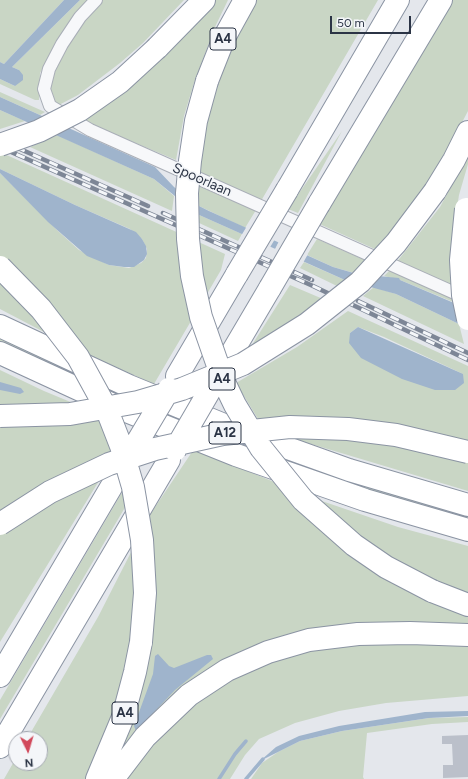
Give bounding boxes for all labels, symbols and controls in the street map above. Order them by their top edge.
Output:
scale bar [332,8,413,34]
text: 50 m [337,16,365,30]
road number: A4 [210,28,236,50]
street label: Spoorlaan [170,160,234,200]
road number: A4 [209,368,235,390]
road number: A12 [209,422,241,444]
road number: A4 [112,702,138,724]
north arrow [8,731,48,771]
text: N [24,756,34,769]

